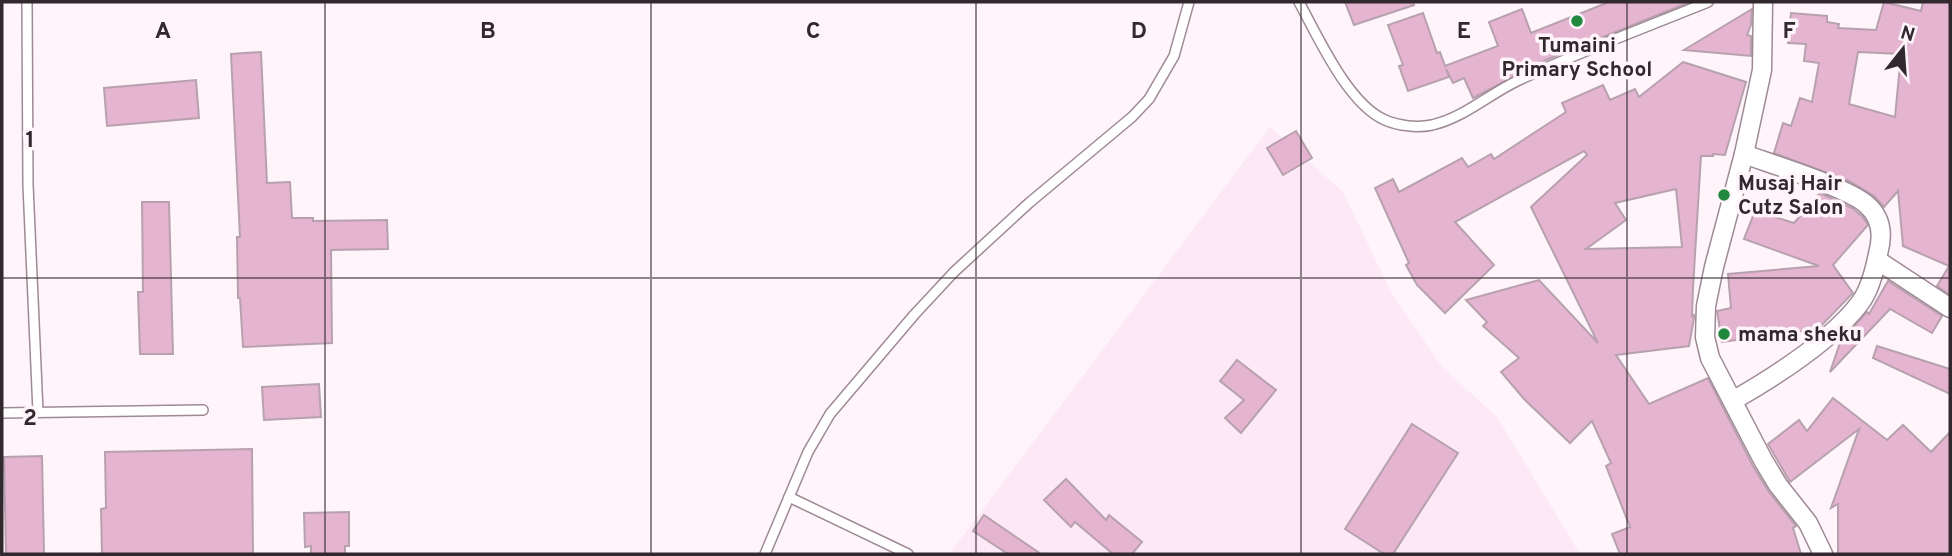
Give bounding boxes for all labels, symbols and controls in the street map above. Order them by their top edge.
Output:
marker: Tumaini Primary School [1569,13,1585,29]
north arrow [1868,14,1938,84]
text: A [155,18,171,47]
text: B [480,18,496,47]
text: C [806,18,820,47]
text: D [1131,18,1147,47]
text: E [1457,18,1471,47]
text: F [1782,18,1796,47]
text: N [1897,21,1917,48]
place label: Tumaini Primary School [1502,33,1652,84]
text: 1 [25,127,35,156]
place label: Musaj Hair Cutz Salon [1738,171,1843,222]
marker: Musaj Hair Cutz Salon [1716,187,1732,203]
place label: mama sheku [1738,322,1862,349]
marker: mama sheku [1716,326,1732,342]
text: 2 [23,405,37,434]

